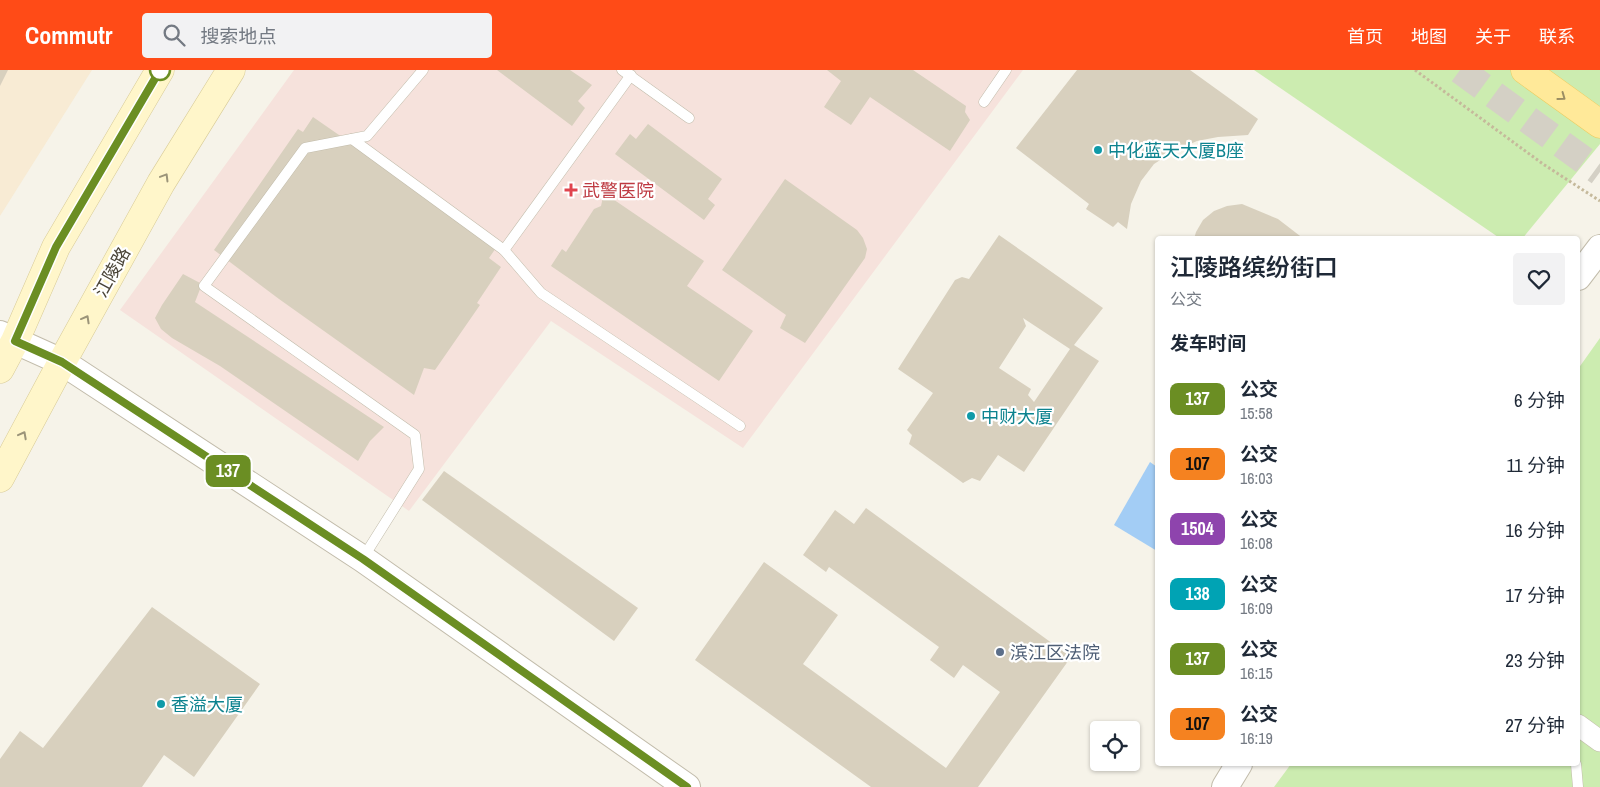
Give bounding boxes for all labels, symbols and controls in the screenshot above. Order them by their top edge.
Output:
search box [142,13,492,58]
text: Commutr [25,19,112,51]
icon: search [160,21,188,49]
text: 搜索地点 [200,23,276,49]
text: 首页 [1347,24,1383,49]
text: 地图 [1411,24,1447,49]
text: 关于 [1475,24,1511,49]
text: 联系 [1539,24,1575,49]
unlabelled marker [149,59,171,81]
one-way arrow [1557,91,1566,100]
place label: 中化蓝天大厦B座 [1108,138,1244,163]
marker: 中化蓝天大厦B座 [1092,144,1104,156]
one-way arrow [158,174,168,183]
place label: 武警医院 [582,178,654,203]
marker: 武警医院 [564,183,578,197]
street label: 江陵路 [88,242,136,302]
text: 江陵路缤纷街口 [1170,251,1338,283]
button: heart [1513,253,1565,305]
text: 公交 [1170,288,1202,310]
one-way arrow [79,316,89,325]
text: 发车时间 [1170,330,1246,356]
text: 公交 [1240,376,1278,402]
text: 137 [1185,386,1210,411]
text: 6 分钟 [1514,387,1565,413]
text: 15:58 [1240,402,1273,424]
place label: 中财大厦 [981,404,1053,429]
marker: 中财大厦 [965,410,977,422]
one-way arrow [17,432,27,441]
text: 公交 [1240,441,1278,467]
text: 107 [1185,451,1210,476]
text: 11 分钟 [1506,452,1565,478]
line badge: 137 [199,455,257,487]
text: 137 [216,458,240,483]
text: 16:03 [1240,467,1273,489]
text: 公交 [1240,506,1278,532]
text: 1504 [1181,516,1214,541]
text: 16 分钟 [1505,517,1565,543]
text: 16:08 [1240,532,1273,554]
text: 公交 [1240,571,1278,597]
text: 138 [1185,581,1210,606]
text: 17 分钟 [1505,582,1565,608]
text: 16:09 [1240,597,1273,619]
text: 公交 [1240,636,1278,662]
place label: 滨江区法院 [1010,640,1100,665]
marker: 滨江区法院 [994,646,1006,658]
text: 137 [1185,646,1210,671]
text: 23 分钟 [1505,647,1565,673]
text: 16:15 [1240,662,1273,684]
place label: 香溢大厦 [171,692,243,717]
marker: 香溢大厦 [155,698,167,710]
text: 公交 [1240,701,1278,727]
text: 107 [1185,711,1210,736]
text: 27 分钟 [1505,712,1565,738]
map controls [1090,721,1140,771]
button: locate [1090,721,1140,771]
text: 16:19 [1240,727,1273,749]

